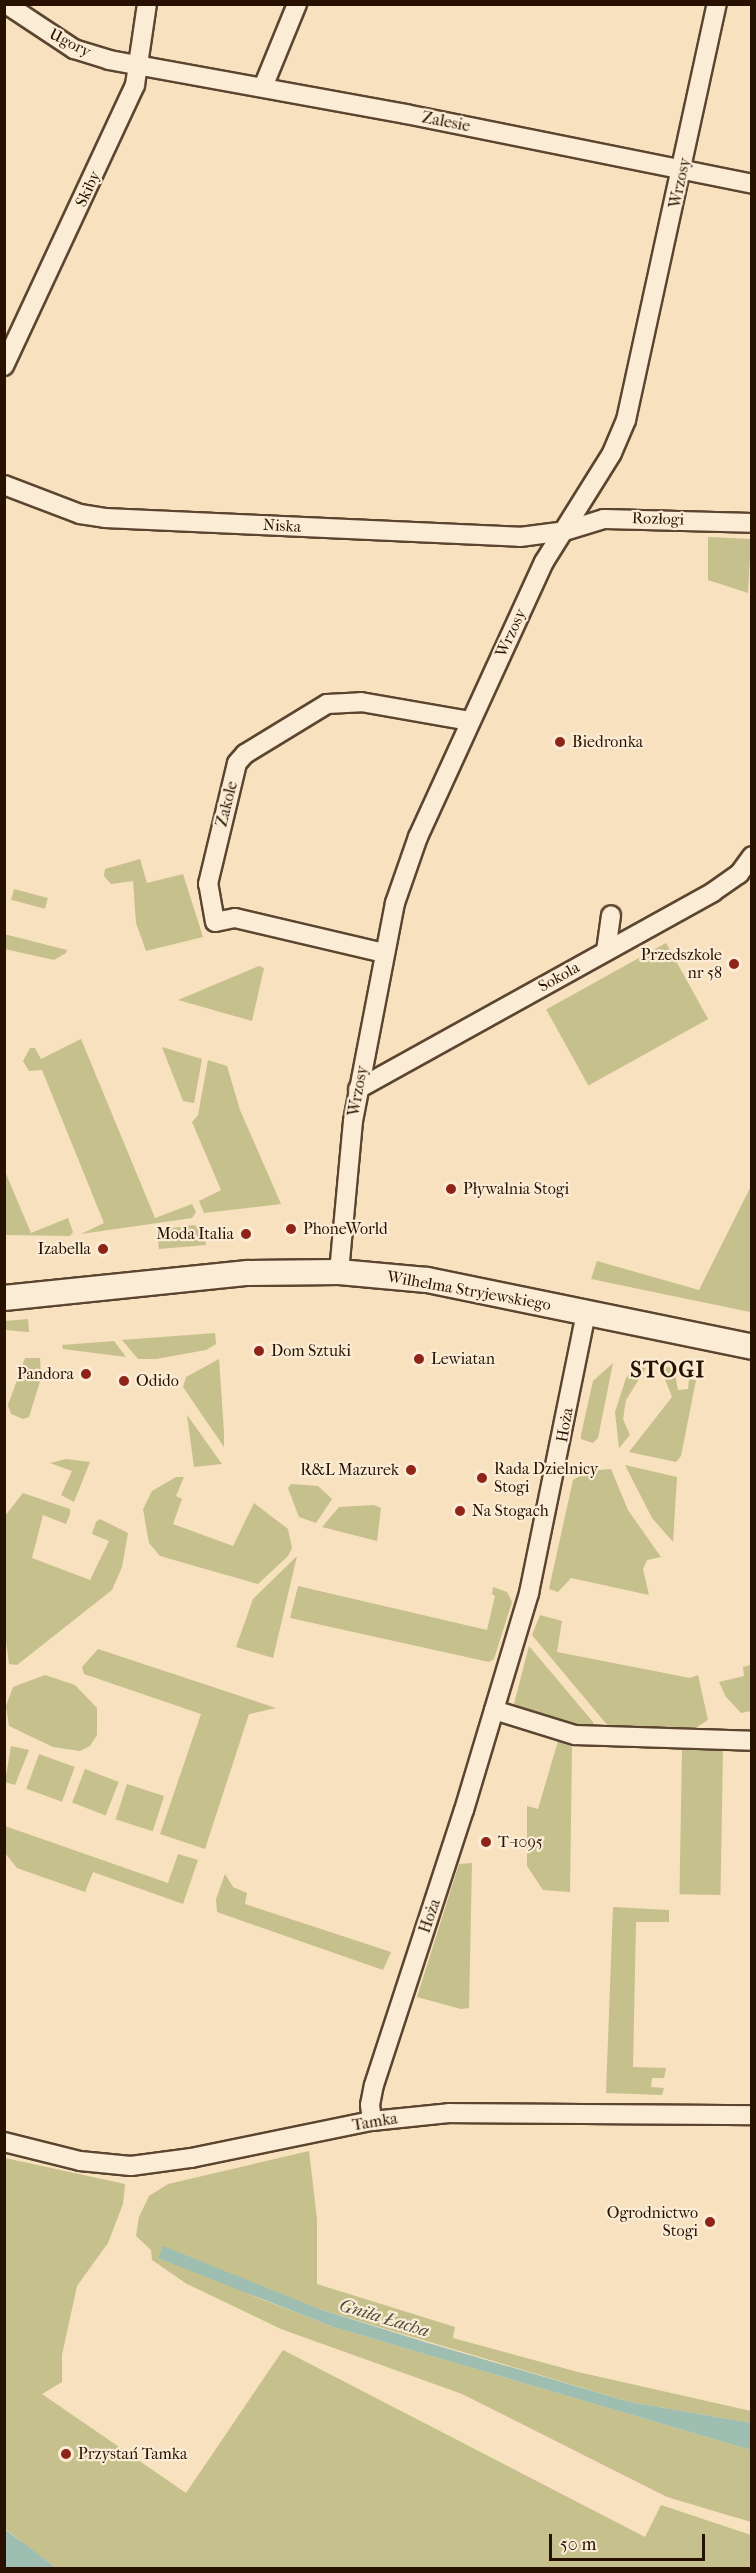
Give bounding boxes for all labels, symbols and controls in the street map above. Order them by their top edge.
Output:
street label: Ugory [46,24,94,62]
street label: Zalesie [420,108,472,136]
street label: Wrzosy [665,156,695,210]
street label: Skiby [71,168,105,210]
street label: Rozłogi [632,508,684,530]
street label: Niska [262,515,302,537]
street label: Wrzosy [492,606,530,660]
place label: Biedronka [572,732,643,752]
marker: Biedronka [553,735,567,749]
street label: Zakole [212,779,242,829]
place label: Przedszkole nr 58 [641,945,722,983]
marker: Przedszkole nr 58 [727,957,741,971]
street label: Sokola [535,958,583,996]
street label: Wrzosy [344,1064,372,1118]
place label: Pływalnia Stogi [463,1179,569,1199]
marker: Pływalnia Stogi [444,1182,458,1196]
place label: PhoneWorld [303,1219,388,1239]
marker: PhoneWorld [284,1222,298,1236]
place label: Moda Italia [156,1224,234,1244]
marker: Moda Italia [239,1227,253,1241]
place label: Izabella [38,1239,91,1259]
marker: Izabella [96,1242,110,1256]
street label: Wilhelma Stryjewskiego [385,1267,553,1315]
place label: Dom Sztuki [271,1341,351,1361]
marker: Dom Sztuki [252,1344,266,1358]
place label: Lewiatan [431,1349,495,1369]
marker: Lewiatan [412,1352,426,1366]
district label: STOGI [630,1358,706,1384]
place label: Pandora [17,1364,74,1384]
marker: Pandora [79,1367,93,1381]
place label: Odido [136,1371,179,1391]
marker: Odido [117,1374,131,1388]
street label: Hoża [553,1406,577,1444]
place label: Rada Dzielnicy Stogi [494,1459,598,1497]
place label: R&L Mazurek [300,1460,399,1480]
marker: R&L Mazurek [404,1463,418,1477]
marker: Rada Dzielnicy Stogi [475,1471,489,1485]
place label: Na Stogach [472,1501,549,1521]
marker: Na Stogach [453,1504,467,1518]
place label: T-1095 [498,1832,543,1852]
marker: T-1095 [479,1835,493,1849]
street label: Hoża [415,1896,445,1936]
street label: Tamka [351,2109,399,2135]
place label: Ogrodnictwo Stogi [607,2203,698,2241]
marker: Ogrodnictwo Stogi [703,2215,717,2229]
water label: Gniła Łacha [337,2295,431,2343]
place label: Przystań Tamka [78,2444,187,2464]
marker: Przystań Tamka [59,2447,73,2461]
scale bar [552,2522,708,2560]
text: 50 m [560,2534,596,2555]

